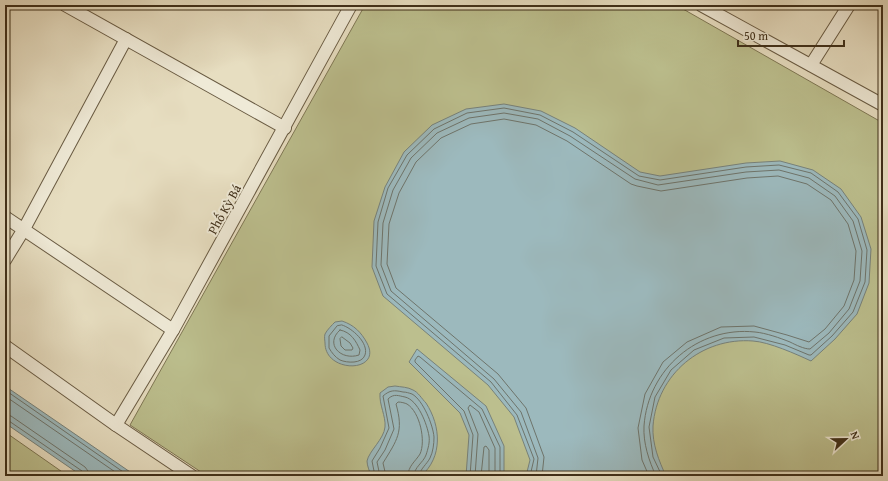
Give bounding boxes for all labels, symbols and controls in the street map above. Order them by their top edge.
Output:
scale bar [738,22,844,48]
text: 50 m [744,27,768,44]
street label: Phố Kỳ Bá [203,180,246,238]
north arrow [826,419,866,459]
text: N [846,429,864,442]

